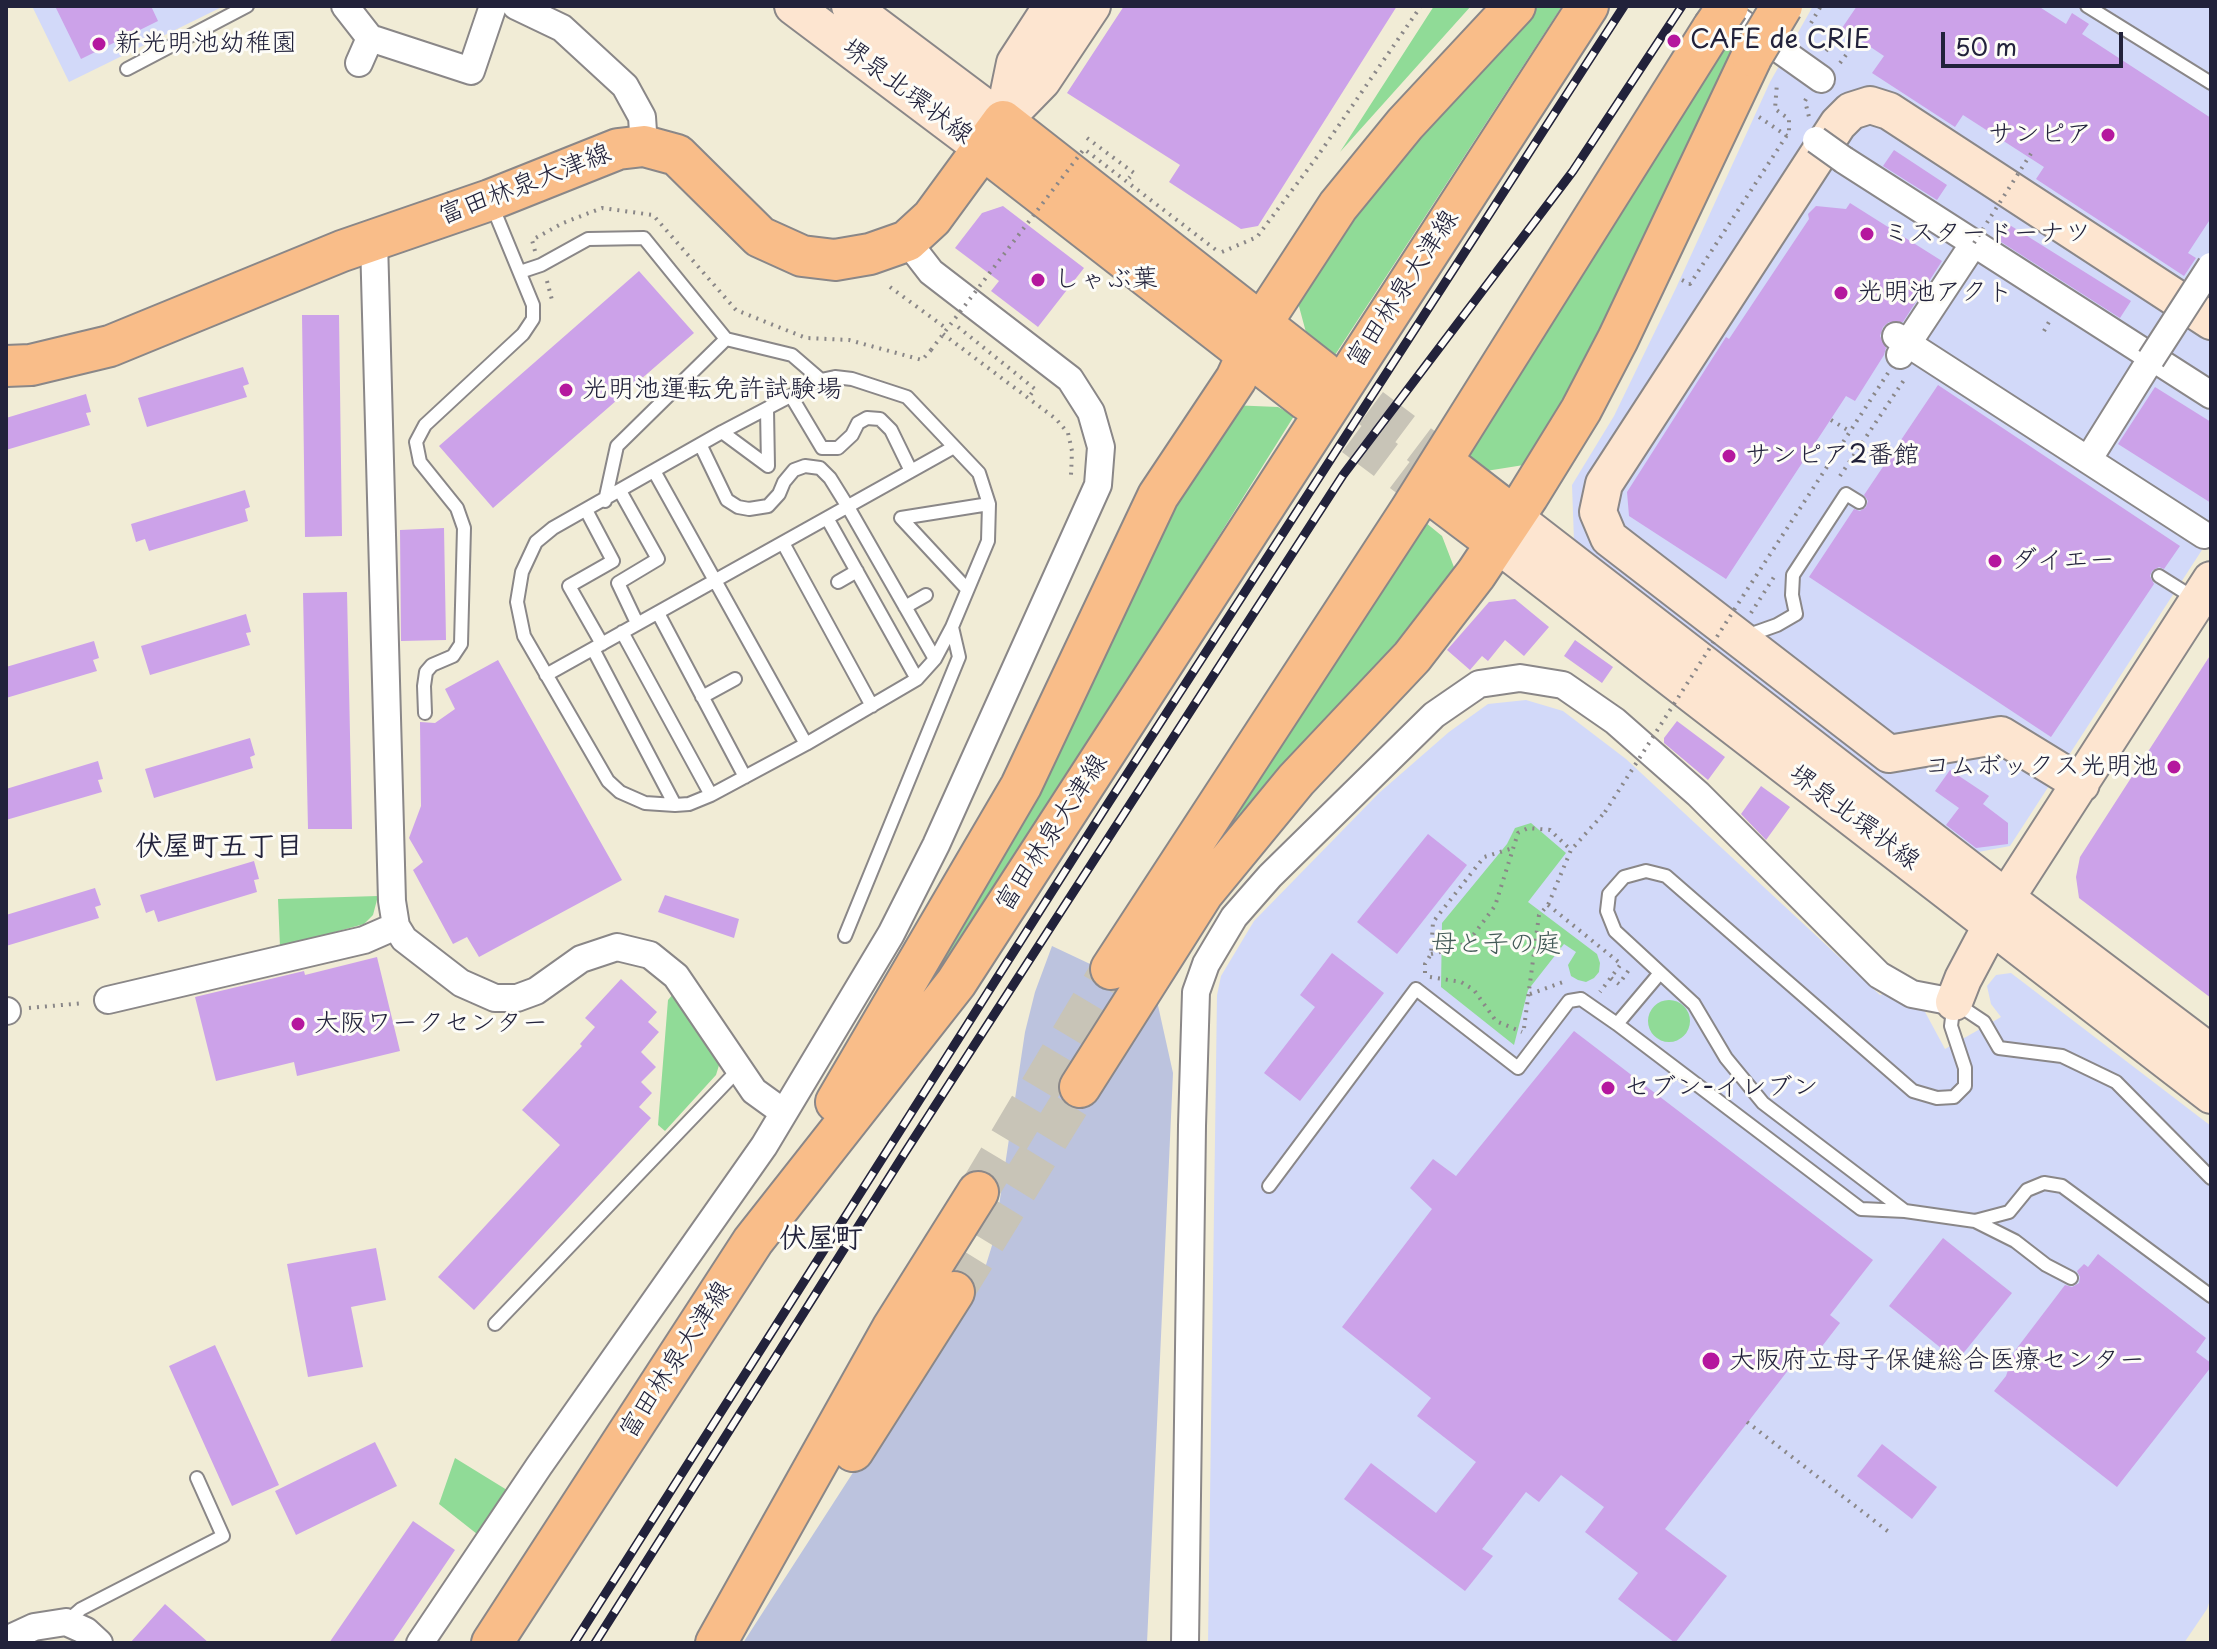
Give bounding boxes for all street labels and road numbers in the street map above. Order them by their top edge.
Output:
street label: 堺泉北環状線 [835,33,979,151]
street label: 富田林泉大津線 [434,138,616,232]
street label: 富田林泉大津線 [1340,204,1466,374]
street label: 富田林泉大津線 [989,748,1115,918]
street label: 堺泉北環状線 [1782,759,1926,877]
street label: 富田林泉大津線 [613,1275,739,1445]

